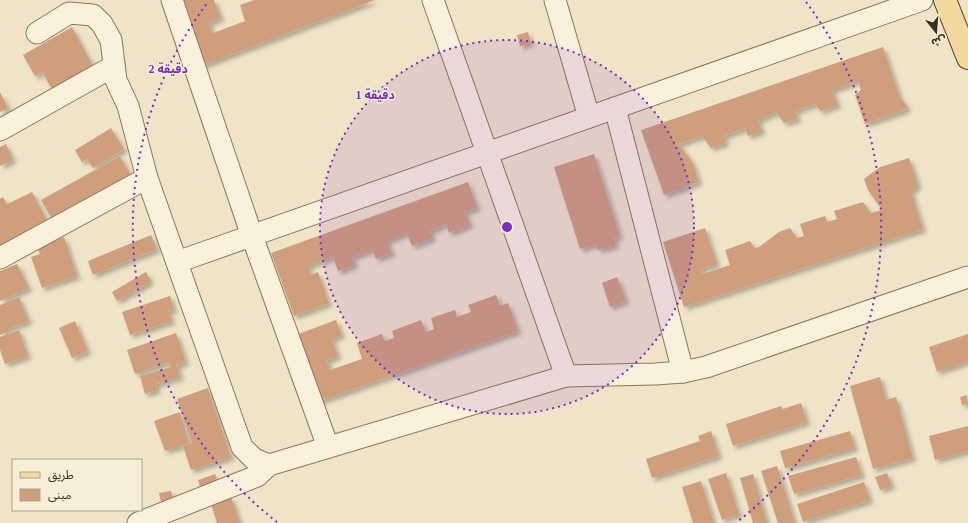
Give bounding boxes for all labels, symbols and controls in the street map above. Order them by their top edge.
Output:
north arrow [916,12,956,52]
text: ش [930,33,948,50]
text: 2 دقيقة [148,62,188,76]
text: 1 دقيقة [355,88,395,102]
centre of rings [500,220,514,234]
legend [12,459,142,511]
text: طريق [48,468,74,483]
text: مبنى [48,488,71,502]

